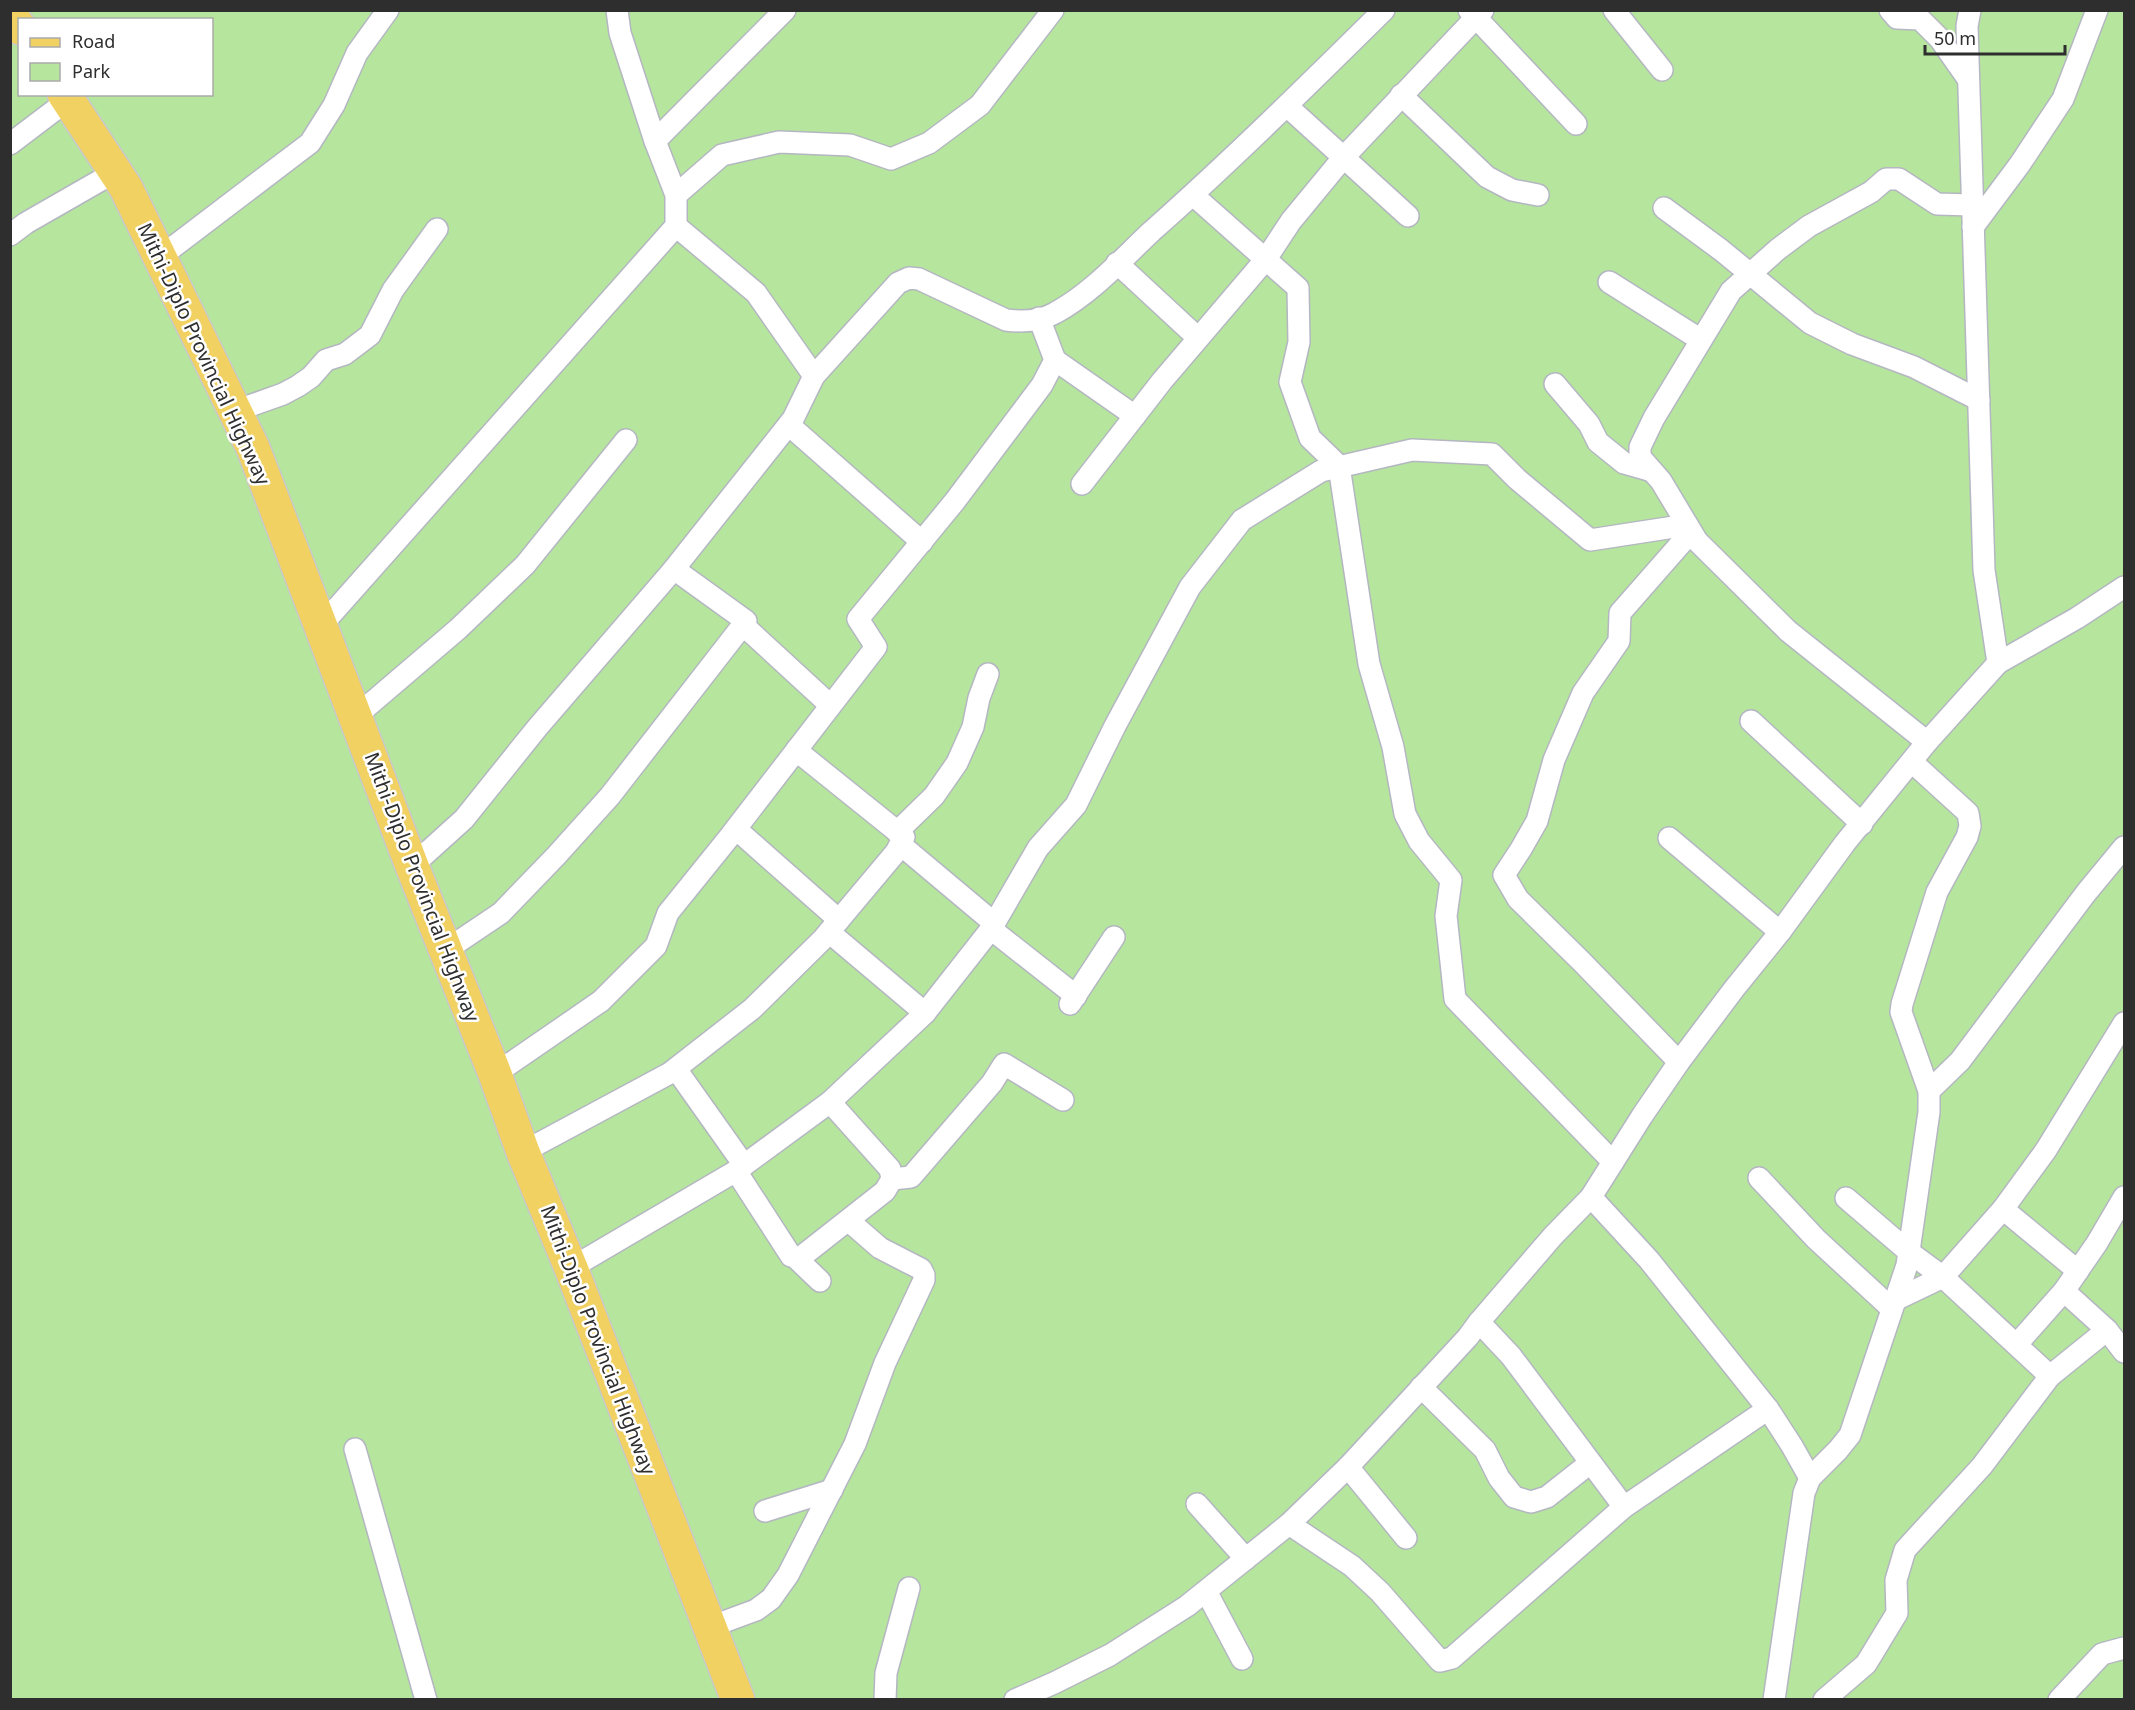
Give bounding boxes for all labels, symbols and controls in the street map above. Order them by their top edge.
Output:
legend [18,18,213,96]
scale bar [1925,18,2064,56]
text: 50 m [1934,26,1976,50]
text: Road [72,29,115,53]
text: Park [72,59,110,83]
street label: Mithi-Diplo Provincial Highway [132,218,278,490]
street label: Mithi-Diplo Provincial Highway [359,748,487,1026]
street label: Mithi-Diplo Provincial Highway [535,1201,663,1479]

